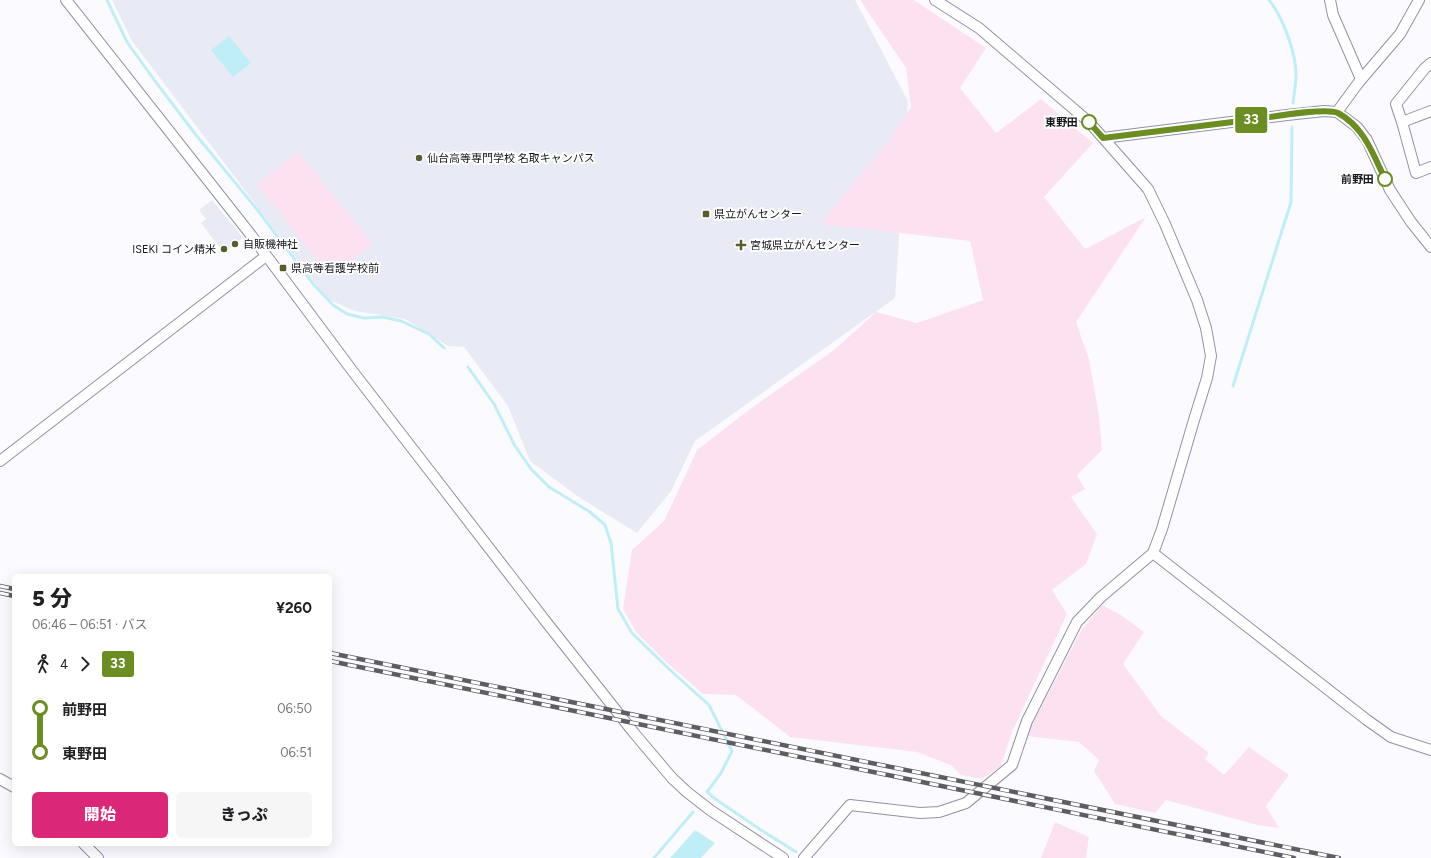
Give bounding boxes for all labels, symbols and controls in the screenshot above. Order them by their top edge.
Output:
line badge: 33 [1233,107,1269,133]
text: 33 [1243,111,1259,128]
marker: 東野田 [1081,114,1097,130]
place label: 東野田 [1045,116,1078,129]
place label: 仙台高等専門学校 名取キャンパス [427,152,595,165]
marker: 仙台高等専門学校 名取キャンパス [414,153,424,163]
marker: 前野田 [1377,171,1393,187]
place label: 前野田 [1341,173,1374,186]
place label: 県立がんセンター [714,208,802,221]
marker: 県立がんセンター [701,209,711,219]
place label: 自販機神社 [243,238,298,251]
marker: 自販機神社 [230,239,240,249]
marker: 宮城県立がんセンター [735,239,747,251]
place label: 宮城県立がんセンター [750,239,860,252]
place label: ISEKI コイン精米 [132,243,216,256]
marker: ISEKI コイン精米 [219,244,229,254]
place label: 県高等看護学校前 [291,262,379,275]
marker: 県高等看護学校前 [278,263,288,273]
text: 5 分 [32,585,72,612]
text: ¥260 [276,599,312,617]
text: 06:46 – 06:51 · バス [32,617,148,632]
icon: walk [32,653,54,675]
icon: forward [74,653,96,675]
text: 33 [110,655,126,672]
text: 4 [60,657,68,672]
text: 前野田 [62,701,107,719]
text: 06:50 [277,701,312,716]
text: 東野田 [62,745,107,763]
text: 06:51 [280,745,312,760]
button: 開始 [32,792,168,838]
button: きっぷ [176,792,312,838]

